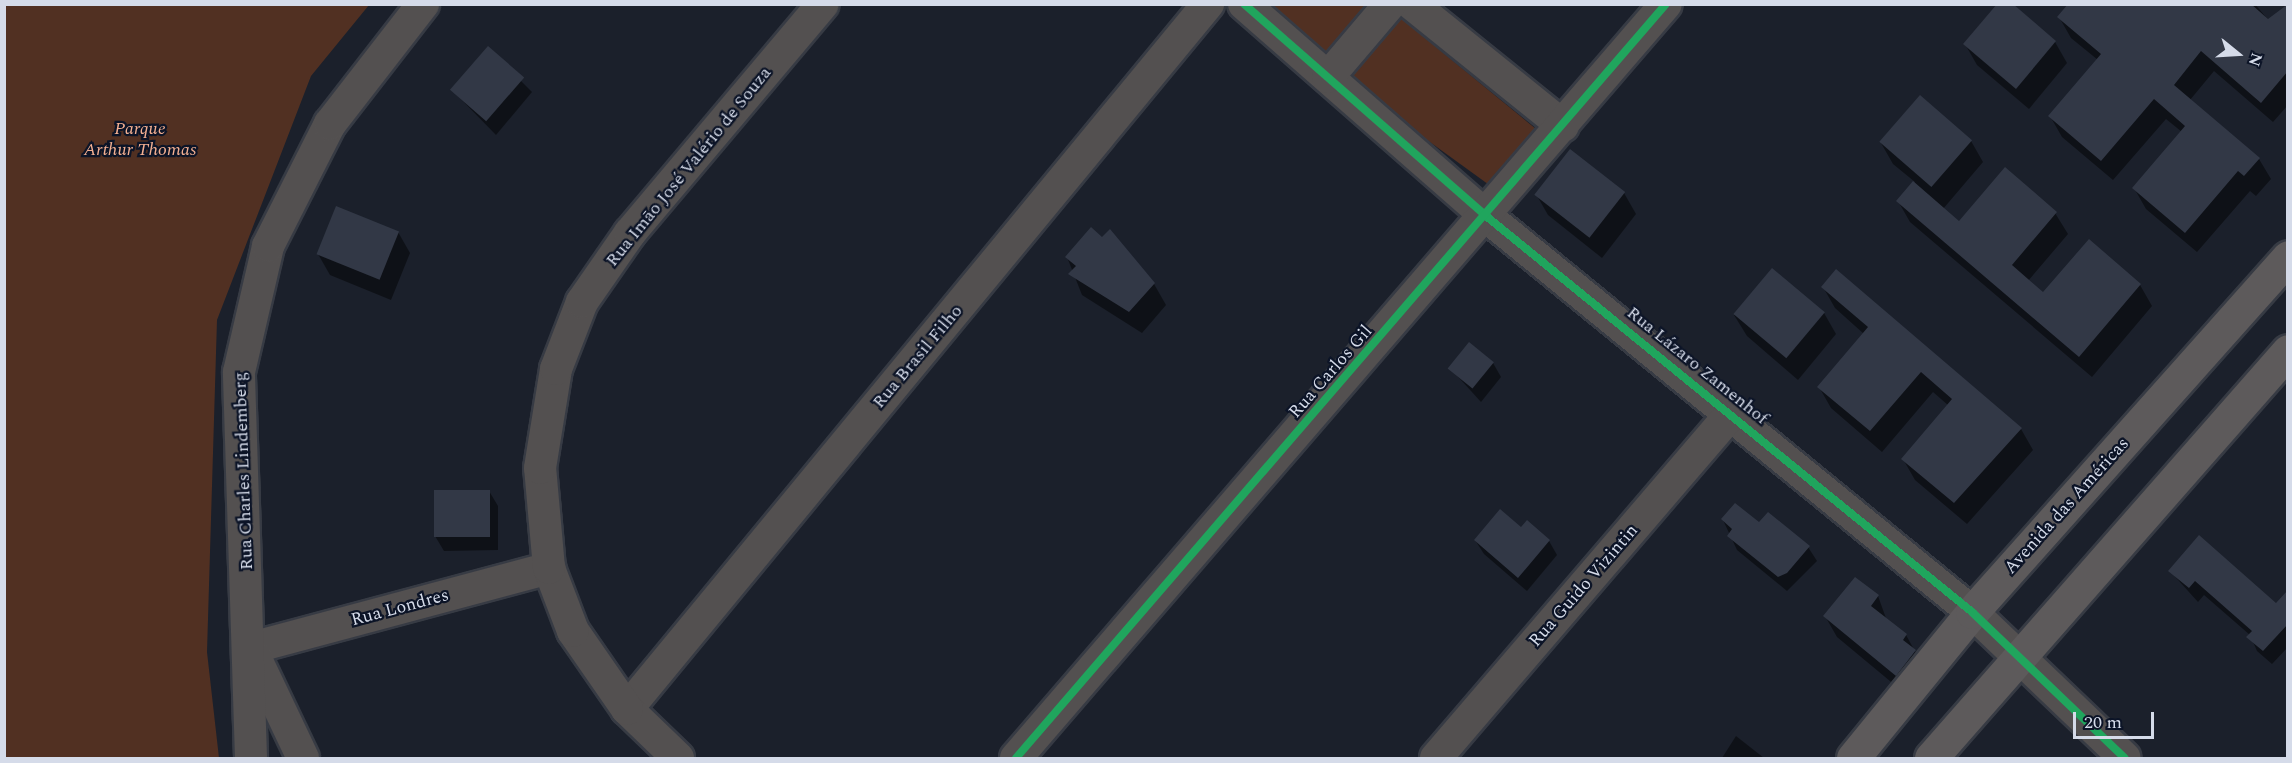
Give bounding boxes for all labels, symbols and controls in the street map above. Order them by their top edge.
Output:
north arrow [2208,24,2268,84]
text: N [2242,50,2269,69]
street label: Rua Imão José Valério de Souza [602,63,776,271]
park label: Parque Arthur Thomas [84,119,196,162]
street label: Rua Brasil Filho [868,301,968,413]
street label: Rua Lázaro Zamenhof [1622,302,1772,430]
street label: Rua Carlos Gil [1285,321,1377,423]
street label: Rua Charles Lindemberg [230,371,258,571]
street label: Avenida das Américas [2000,433,2134,579]
street label: Rua Guido Vizintin [1525,520,1643,652]
street label: Rua Londres [349,585,451,631]
scale bar [2076,700,2157,738]
text: 20 m [2084,709,2122,736]

